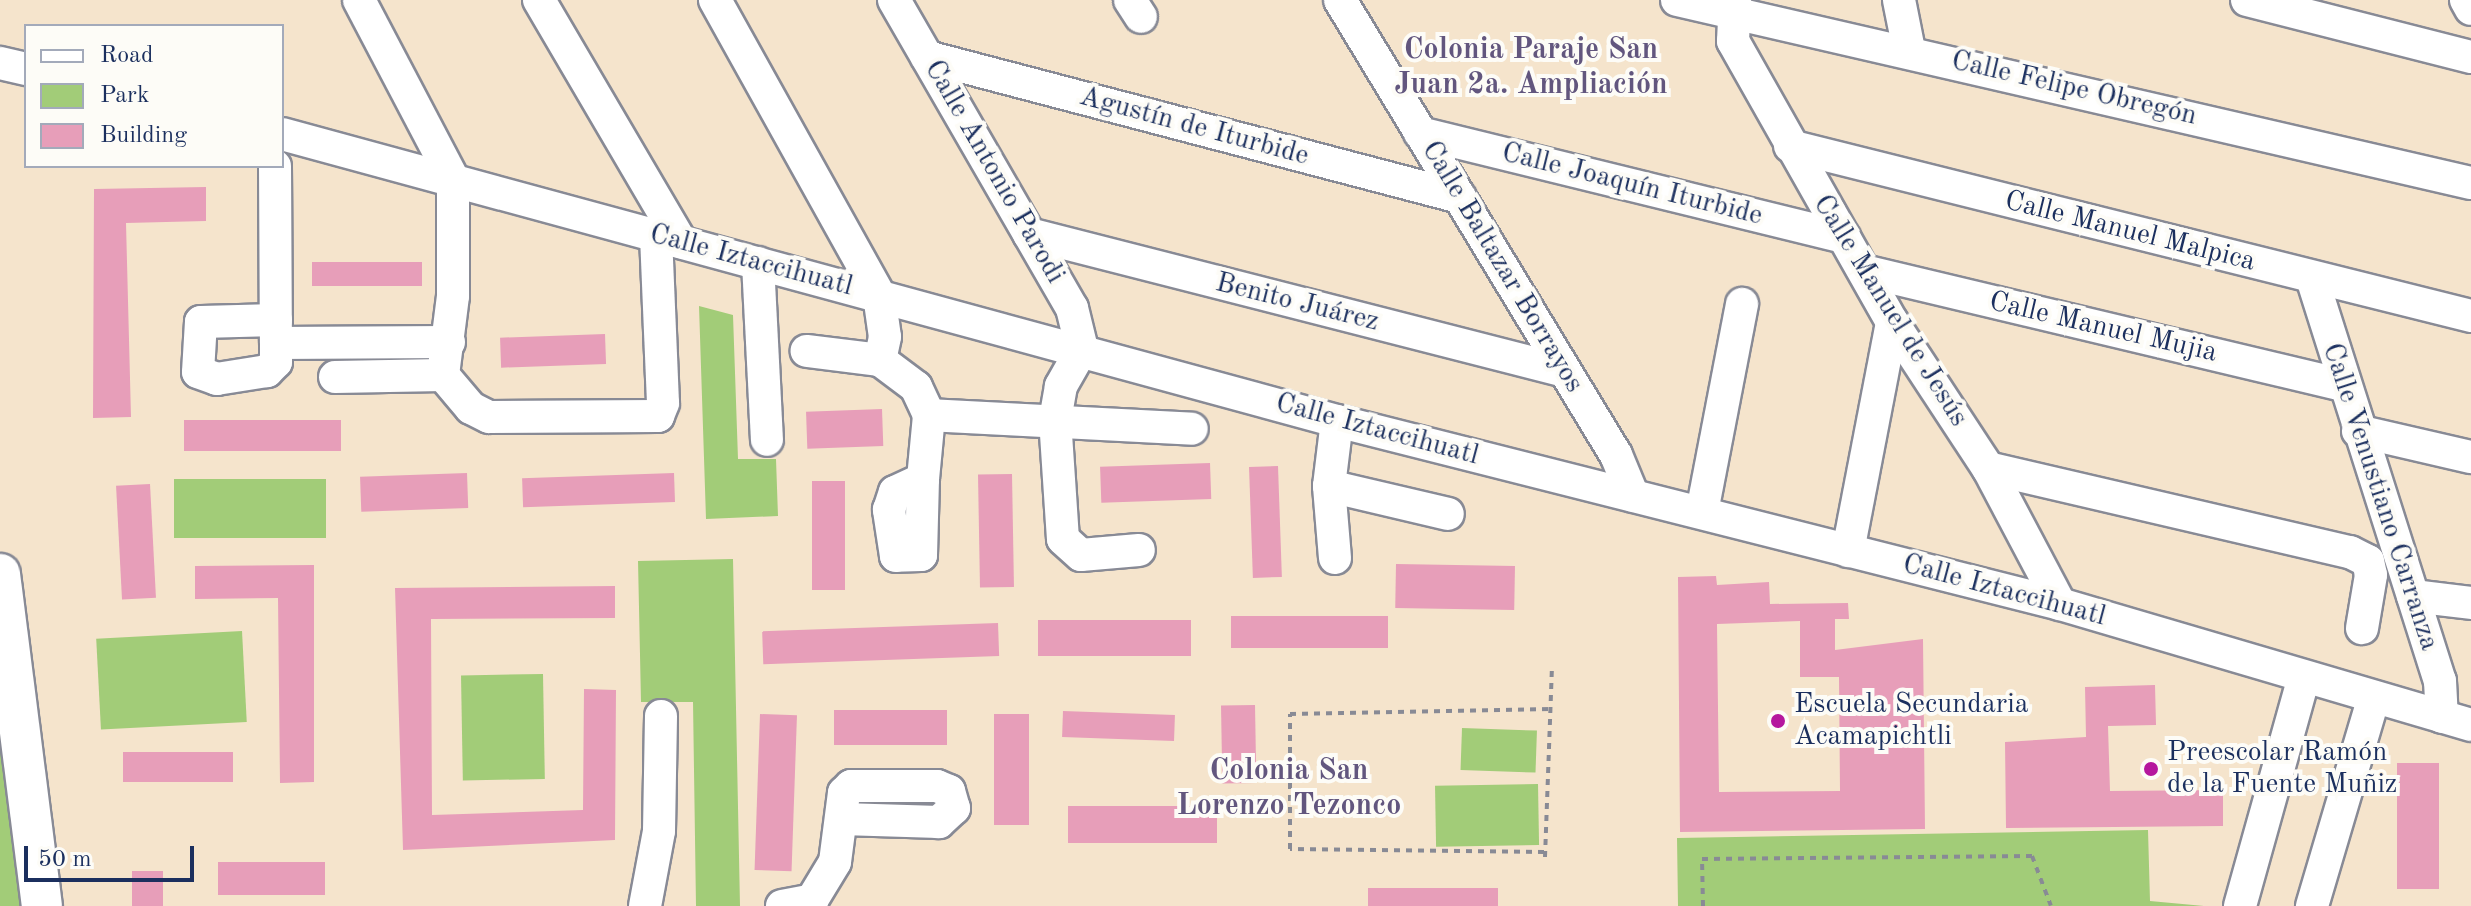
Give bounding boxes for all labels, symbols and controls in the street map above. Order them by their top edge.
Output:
legend [24,24,284,168]
district label: Colonia Paraje San Juan 2a. Ampliación [1394,32,1668,102]
text: Road [100,44,153,68]
street label: Calle Felipe Obregón [1948,44,2200,134]
street label: Calle Antonio Parodi [916,54,1072,290]
street label: Agustín de Iturbide [1076,80,1312,174]
text: Park [100,84,149,108]
text: Building [100,124,187,148]
street label: Calle Baltazar Borrayos [1414,135,1590,399]
street label: Calle Joaquín Iturbide [1498,136,1766,234]
street label: Calle Manuel Malpica [2001,185,2259,279]
street label: Calle Manuel de Jesús [1805,189,1975,433]
street label: Calle Iztaccihuatl [646,218,856,304]
street label: Benito Juárez [1212,266,1382,340]
street label: Calle Manuel Mujia [1986,285,2220,371]
street label: Calle Venustiano Carranza [2314,339,2446,655]
street label: Calle Iztaccihuatl [1272,387,1482,473]
street label: Calle Iztaccihuatl [1899,548,2109,634]
place label: Escuela Secundaria Acamapichtli [1794,688,2029,754]
marker: Escuela Secundaria Acamapichtli [1769,712,1787,730]
place label: Preescolar Ramón de la Fuente Muñiz [2167,736,2397,802]
district label: Colonia San Lorenzo Tezonco [1177,753,1401,824]
marker: Preescolar Ramón de la Fuente Muñiz [2142,760,2160,778]
scale bar [28,830,198,880]
text: 50 m [38,848,92,872]

